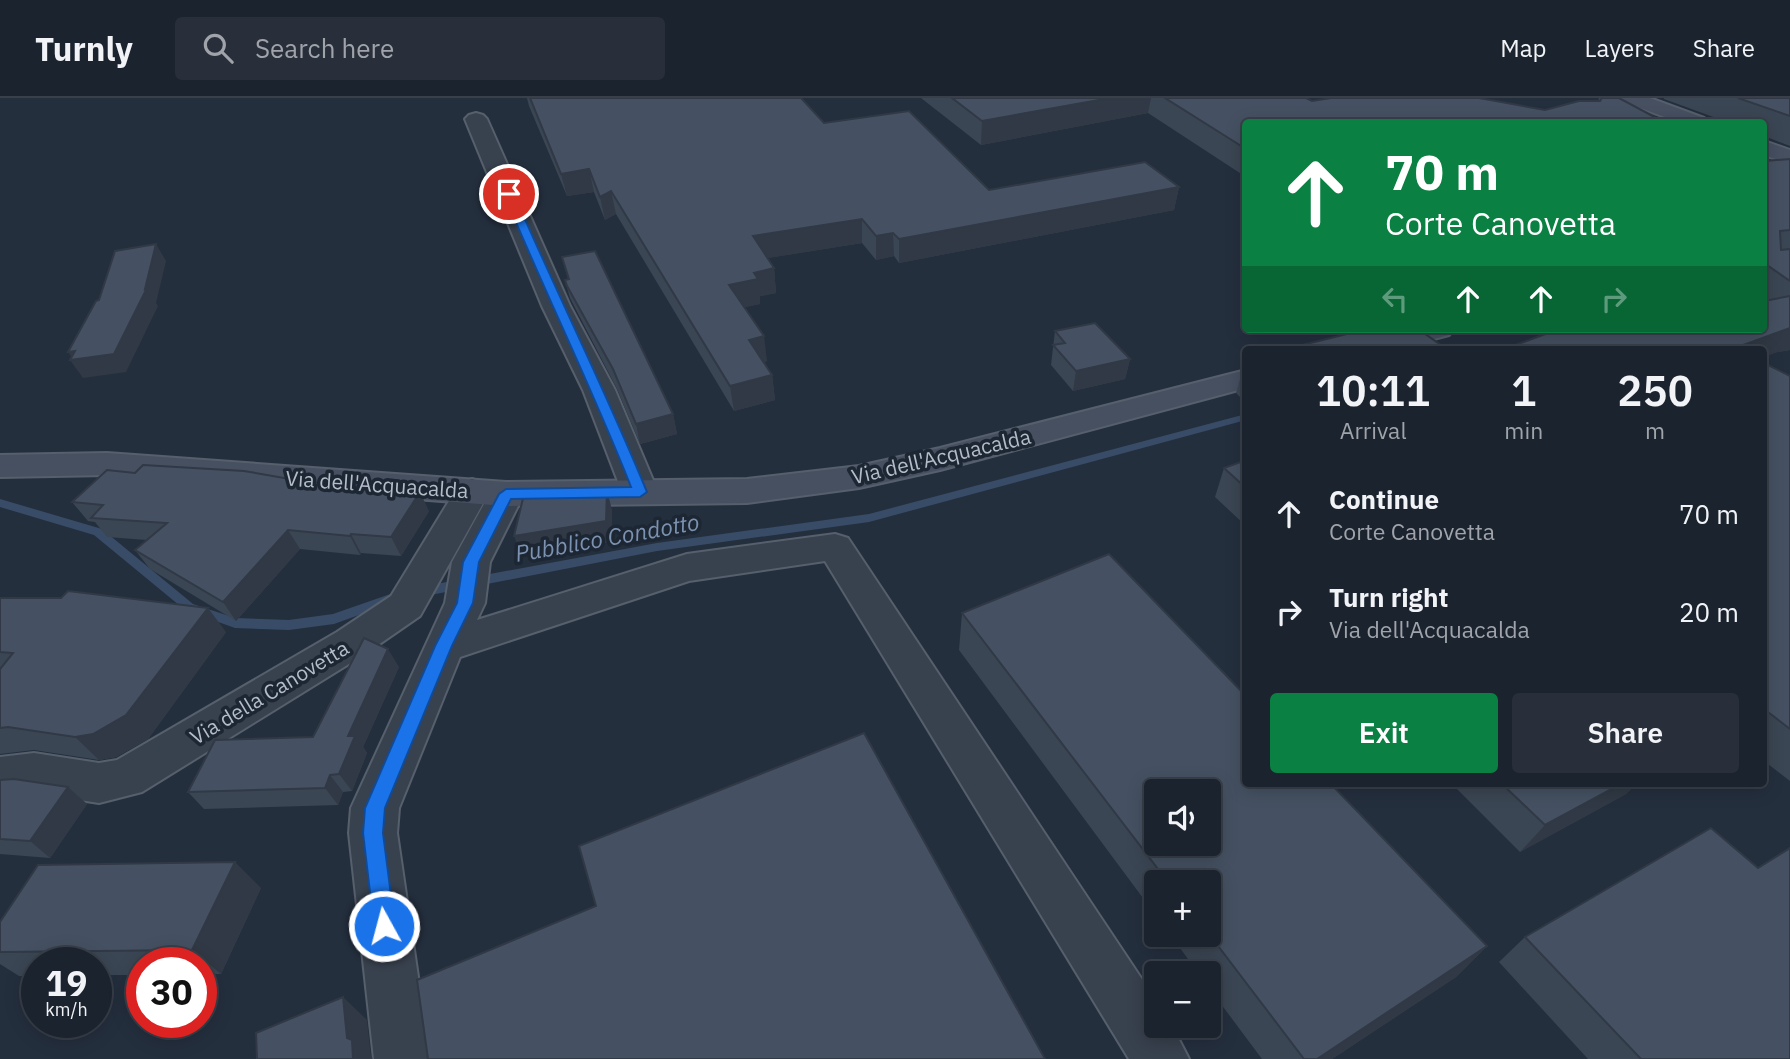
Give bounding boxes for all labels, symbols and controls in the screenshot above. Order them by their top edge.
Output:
search box [175,17,665,80]
text: Turnly [35,27,133,70]
icon: search [199,29,237,67]
text: Search here [255,31,394,65]
text: Map [1500,32,1547,64]
text: Layers [1585,32,1655,64]
text: Share [1693,32,1755,64]
text: 70 m [1385,140,1499,203]
icon: ahead [1270,147,1361,238]
pin [479,164,539,224]
icon: arrive [490,175,528,213]
text: Corte Canovetta [1385,202,1616,244]
icon: left [1376,280,1414,318]
icon: ahead [1449,280,1487,318]
icon: ahead [1522,280,1560,318]
icon: right [1595,280,1633,318]
text: 10:11 [1316,363,1430,418]
text: 1 [1511,363,1536,418]
text: 250 [1617,363,1693,418]
text: Arrival [1340,415,1407,445]
text: min [1504,415,1543,445]
text: m [1645,415,1665,445]
street label: Via dell'Acquacalda [849,422,1033,490]
street label: Via dell'Acquacalda [285,464,469,504]
text: Continue [1329,482,1439,516]
icon: ahead [1270,495,1308,533]
text: 70 m [1679,497,1739,531]
water label: Pubblico Condotto [513,506,701,568]
text: Corte Canovetta [1329,516,1495,546]
text: Turn right [1329,580,1448,614]
icon: right [1270,593,1308,631]
text: 20 m [1679,595,1739,629]
text: Via dell'Acquacalda [1329,614,1530,644]
street label: Via della Canovetta [184,633,354,751]
button: Exit [1270,693,1498,773]
button: Share [1512,693,1739,773]
map controls [1144,779,1221,1038]
button: sound [1144,779,1221,856]
button: + [1144,870,1221,947]
position arrow [347,889,421,963]
speed limit sign: 30 [126,947,217,1038]
text: 19 [45,960,88,1006]
button: − [1144,961,1221,1038]
text: km/h [45,998,88,1021]

